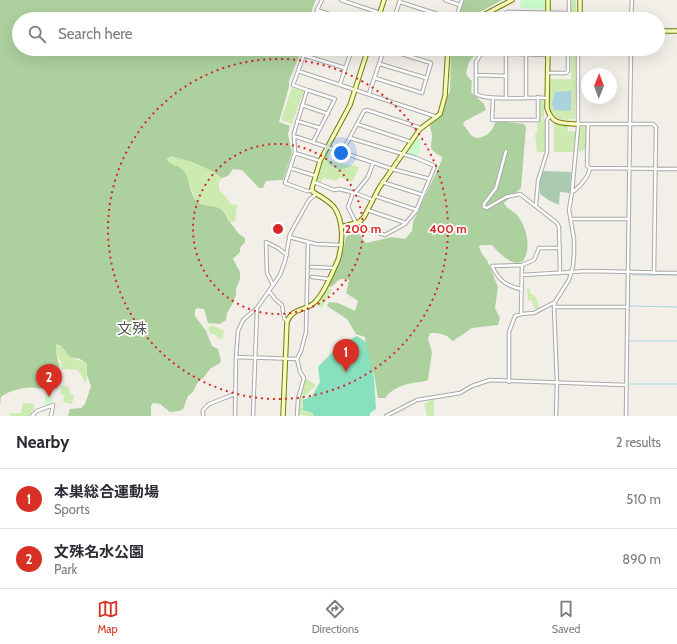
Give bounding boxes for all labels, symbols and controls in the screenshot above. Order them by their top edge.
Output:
search box [12,12,665,56]
icon: search [26,23,48,45]
text: Search here [58,25,133,43]
north arrow [581,68,617,104]
your location [331,143,351,163]
text: 200 m [345,221,381,236]
text: 400 m [429,221,467,236]
centre of rings [271,222,285,236]
district label: 文殊 [117,320,147,338]
pin: 1 [333,339,359,372]
pin: 2 [36,364,62,397]
text: Nearby [16,432,69,452]
text: 2 results [616,434,661,450]
text: 本巣総合運動場 [54,483,159,501]
text: 1 [27,491,31,507]
text: 510 m [626,491,661,507]
text: Sports [54,501,90,517]
text: 文殊名水公園 [54,543,144,561]
text: 2 [26,551,32,567]
text: 890 m [622,551,661,567]
text: Park [54,561,77,577]
tab: Map [97,598,119,636]
tab: Directions [312,598,359,636]
tab: Saved [552,598,580,636]

